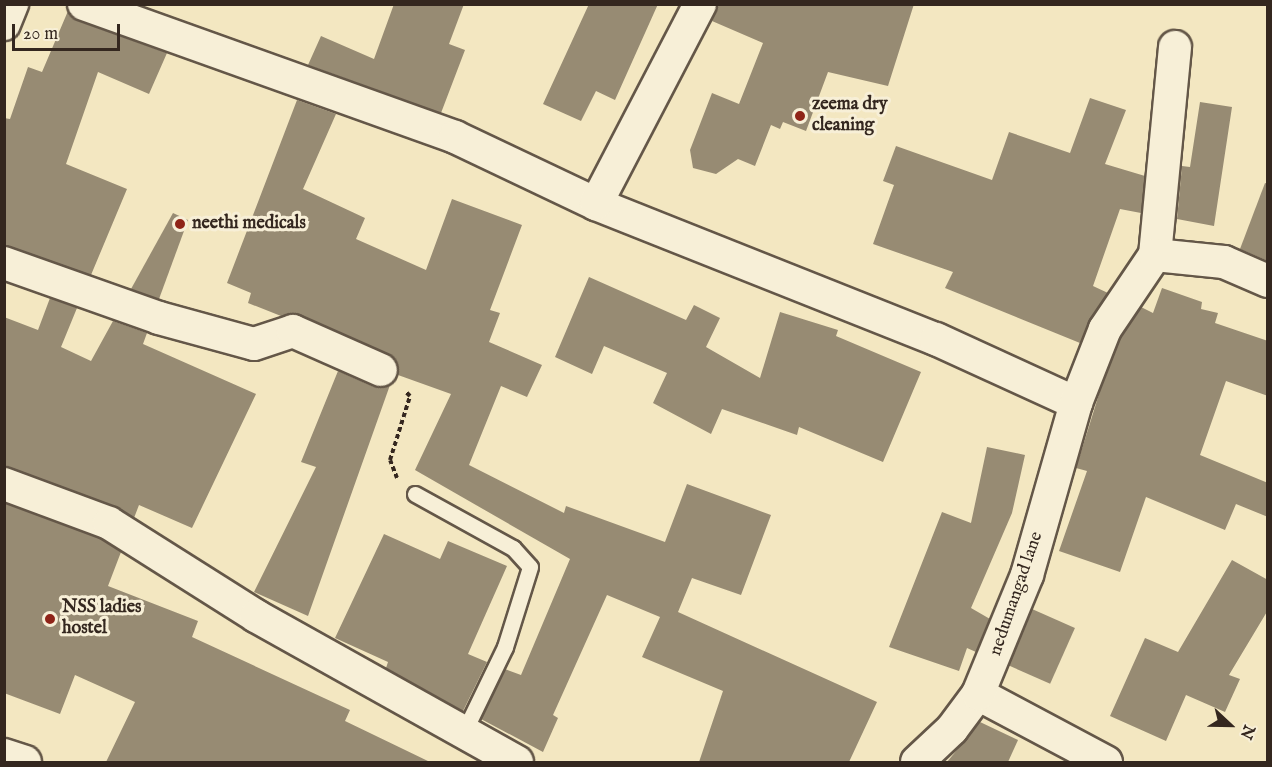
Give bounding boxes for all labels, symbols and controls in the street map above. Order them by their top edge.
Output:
scale bar [15,12,123,50]
text: 20 m [23,23,58,46]
place label: zeema dry cleaning [812,95,888,138]
marker: zeema dry cleaning [793,109,807,123]
place label: neethi medicals [192,213,306,235]
marker: neethi medicals [173,217,187,231]
street label: nedumangad lane [986,529,1048,659]
place label: NSS ladies hostel [62,598,141,640]
marker: NSS ladies hostel [43,612,57,626]
north arrow [1200,695,1260,755]
text: N [1235,722,1259,742]

